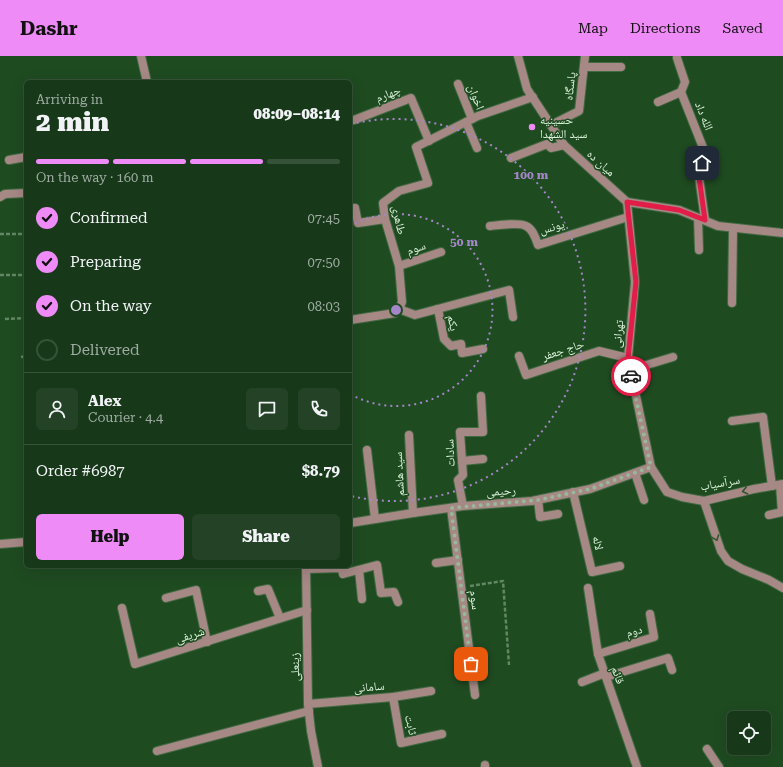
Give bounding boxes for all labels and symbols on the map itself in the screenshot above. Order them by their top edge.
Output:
street label: پاسگاه [561,71,579,101]
street label: اخوان [465,82,487,112]
street label: چهارم [373,83,403,106]
street label: الله داد [692,100,716,132]
place label: حسینیه سید الشهدا [540,113,588,141]
marker: حسینیه سید الشهدا [527,122,537,132]
pin [685,146,719,180]
street label: میان ده [584,147,618,179]
text: 100 m [514,168,549,182]
street label: طاهری [389,204,409,236]
street label: یونس [538,217,566,237]
text: 50 m [450,235,478,249]
street label: سوم [405,238,428,259]
centre of rings [389,303,403,317]
street label: یکم [444,314,461,333]
street label: تهرانی [610,319,626,349]
street label: حاج جعفر [539,337,586,364]
courier [611,356,651,396]
street label: سادات [442,439,458,467]
street label: سید هاشم [391,451,408,496]
street label: سرآسیاب [699,473,741,494]
street label: رحیمی [486,483,517,499]
one-way arrow [741,487,748,495]
one-way arrow [711,534,719,541]
street label: لاله [590,535,606,551]
street label: سوم [466,590,483,611]
street label: دوم [624,622,644,641]
street label: شریفی [174,624,206,646]
pin [454,647,488,681]
street label: زینعلی [288,652,302,681]
street label: قائم [608,664,628,686]
street label: سامانی [353,679,385,695]
street label: ثابت [402,714,420,737]

